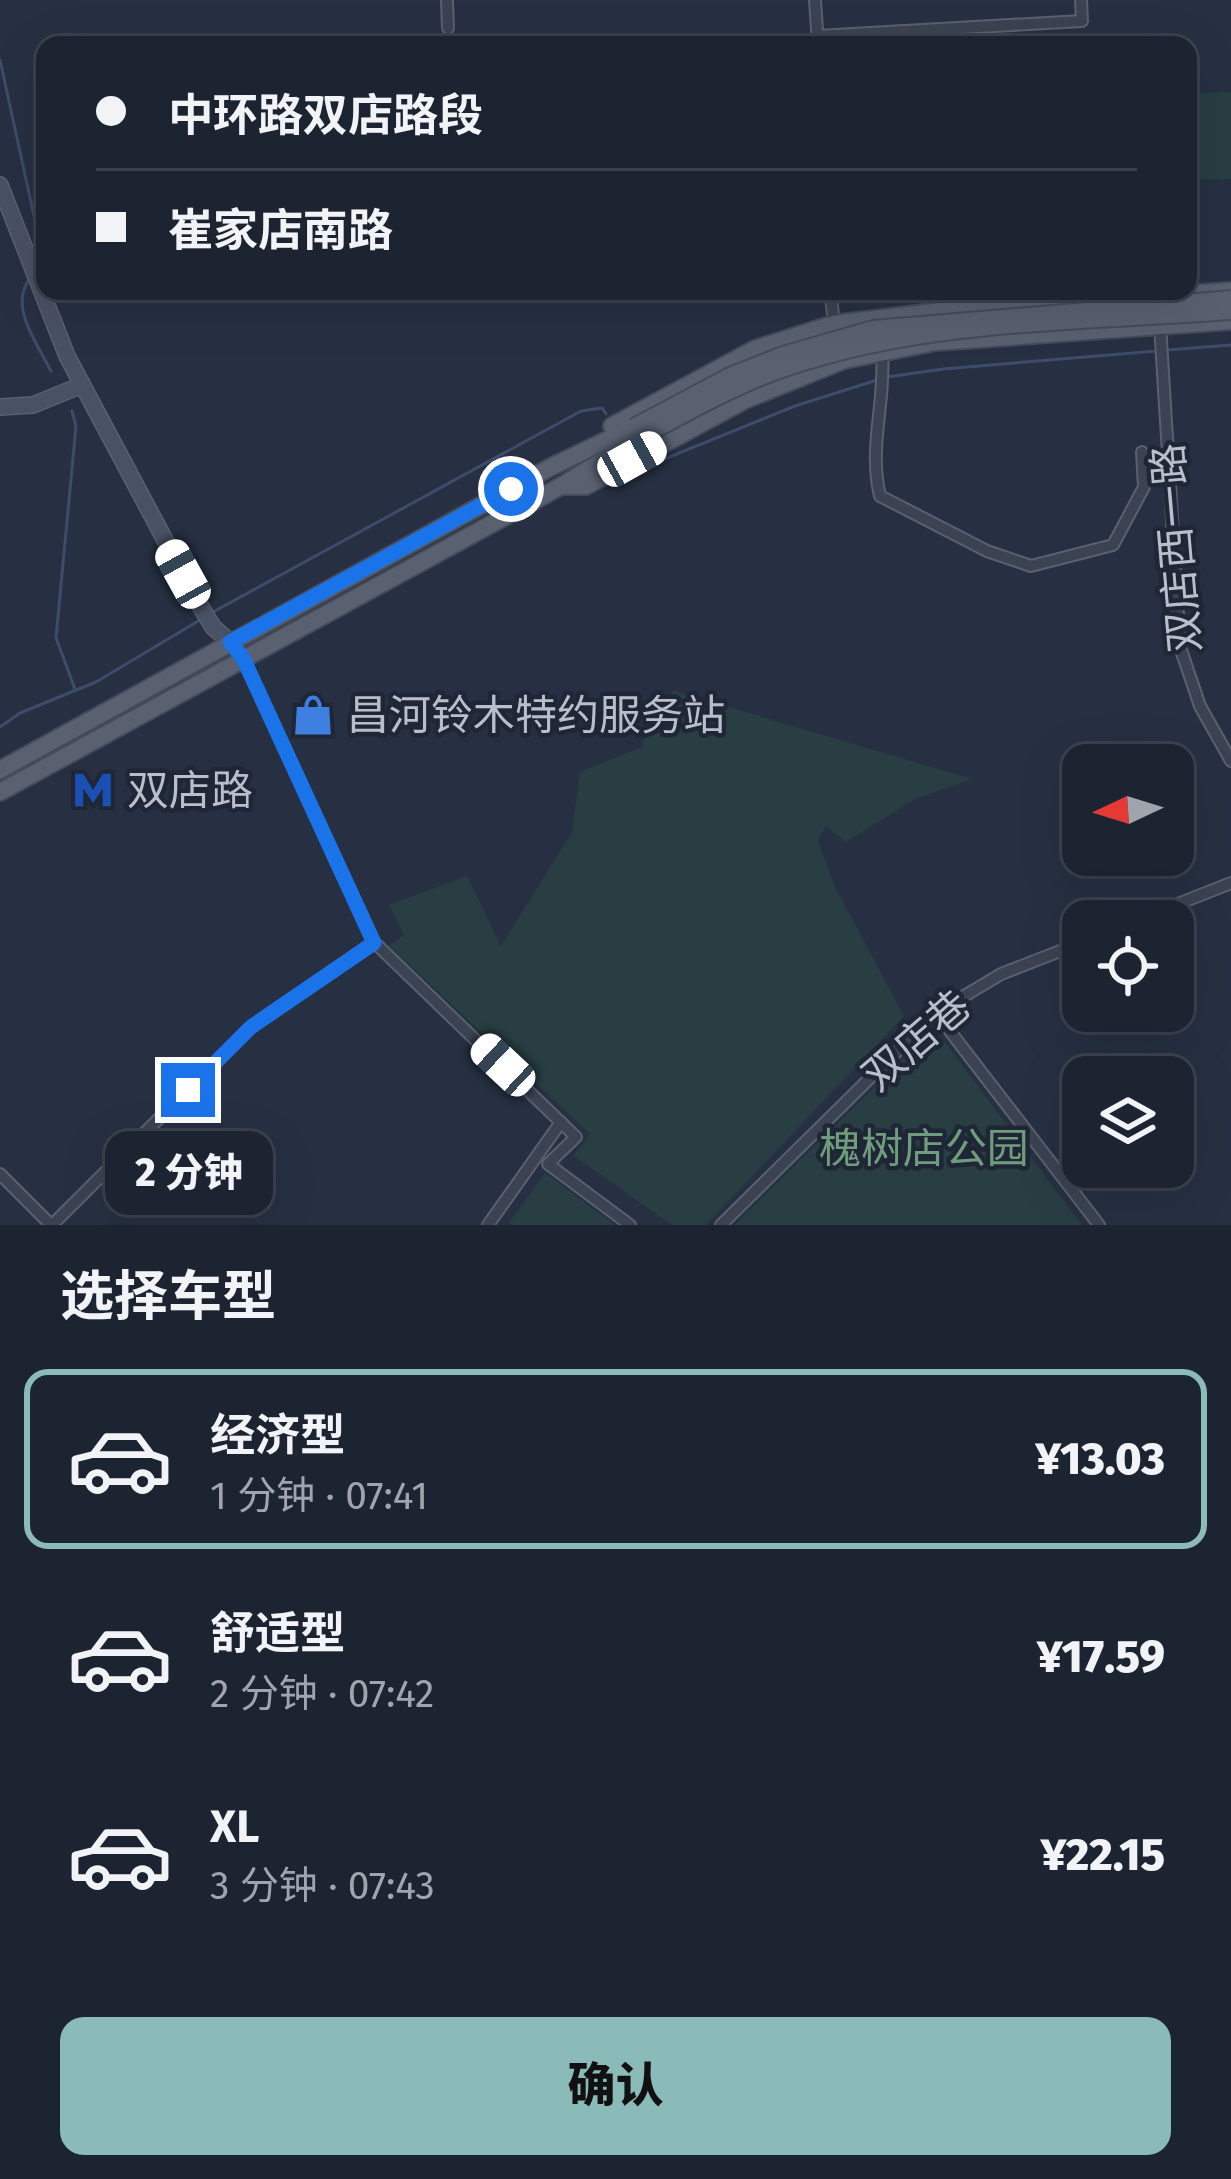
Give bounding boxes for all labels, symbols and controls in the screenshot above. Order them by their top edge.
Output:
text: 中环路双店路段 [168,89,483,143]
text: 崔家店南路 [168,204,393,258]
car [592,426,672,492]
street label: 双店西一路 [1143,441,1211,655]
route start [484,462,538,516]
car [150,534,216,614]
place label: 昌河铃木特约服务站 [347,691,725,741]
shop icon: 昌河铃木特约服务站 [290,692,336,738]
north arrow [1062,744,1194,876]
map controls [1062,744,1194,1188]
place label: 双店路 [127,766,253,816]
metro station icon: 双店路 [70,767,116,813]
button: locate [1062,900,1194,1032]
street label: 双店巷 [853,981,981,1101]
car [464,1027,542,1103]
button: layers [1062,1056,1194,1188]
route end [161,1063,215,1117]
park label: 槐树店公园 [819,1124,1029,1174]
callout: 2 分钟 [104,1132,272,1216]
text: 2 分钟 [135,1150,243,1196]
text: 选择车型 [60,1265,276,1329]
icon: car [66,1405,174,1513]
text: 经济型 [210,1409,345,1463]
text: ¥13.03 [1035,1432,1165,1486]
text: 1 分钟 · 07:41 [210,1473,428,1519]
icon: car [66,1603,174,1711]
text: 舒适型 [210,1607,345,1661]
text: ¥17.59 [1037,1630,1165,1684]
text: 2 分钟 · 07:42 [210,1671,434,1717]
text: XL [210,1800,259,1854]
icon: car [66,1801,174,1909]
text: ¥22.15 [1040,1828,1165,1882]
text: 3 分钟 · 07:43 [210,1863,435,1909]
button: 确认 [60,2017,1171,2155]

